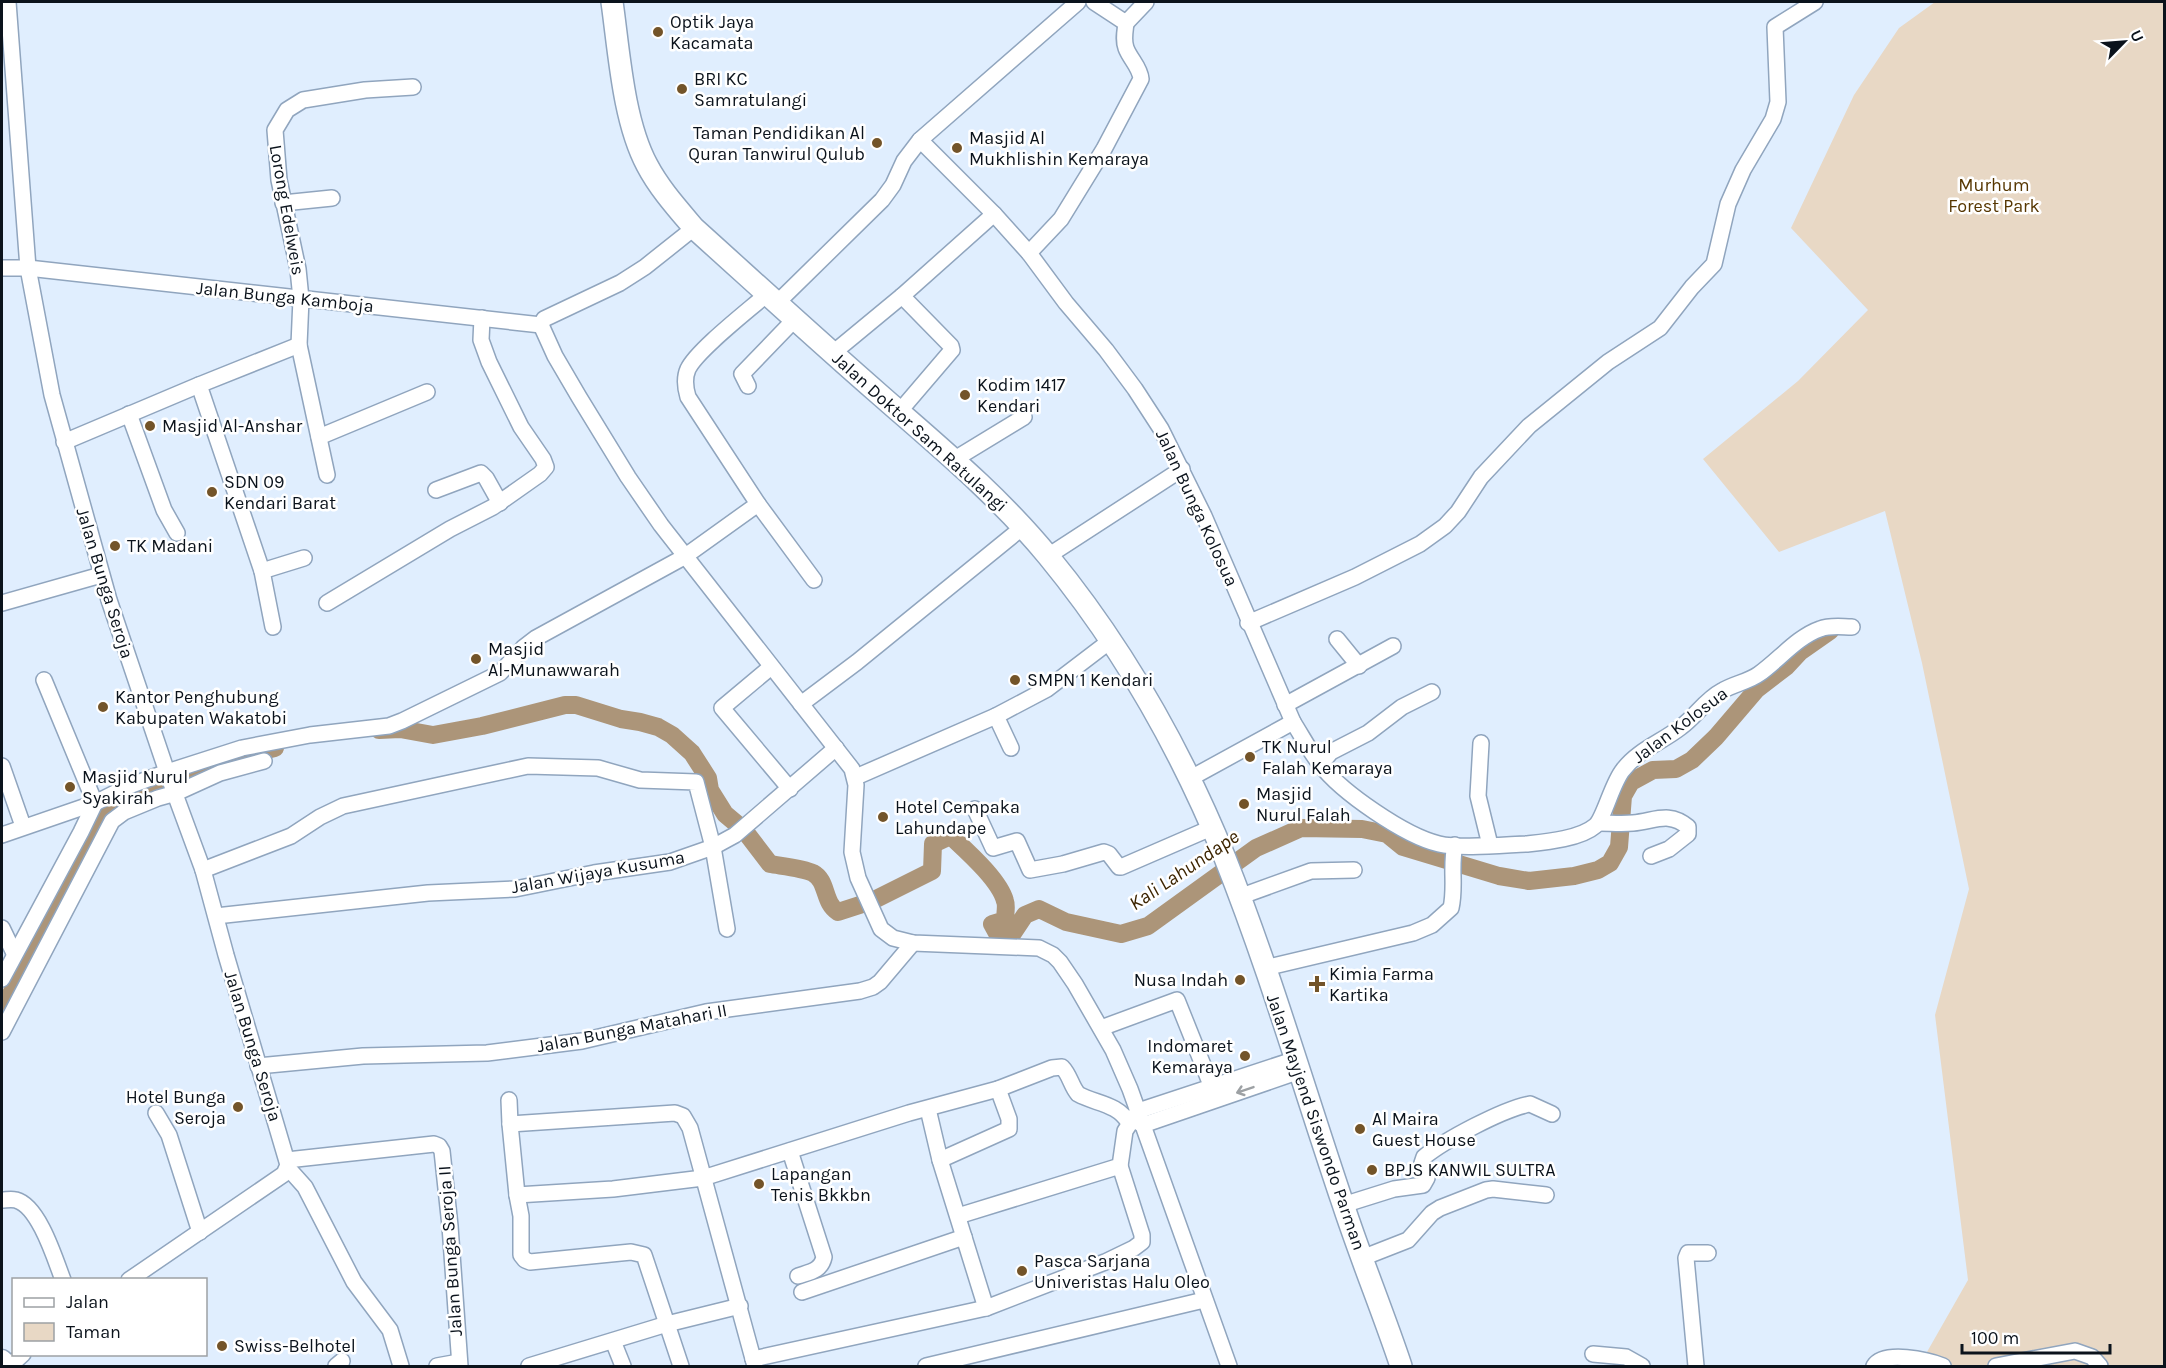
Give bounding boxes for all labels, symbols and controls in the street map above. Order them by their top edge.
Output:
place label: Optik Jaya Kacamata [670,11,754,54]
north arrow [2094,12,2154,72]
marker: Optik Jaya Kacamata [651,25,665,39]
text: U [2126,27,2148,45]
place label: BRI KC Samratulangi [694,68,807,111]
marker: BRI KC Samratulangi [675,82,689,96]
place label: Taman Pendidikan Al Quran Tanwirul Qulub [688,122,865,165]
place label: Masjid Al Mukhlishin Kemaraya [969,127,1149,170]
marker: Taman Pendidikan Al Quran Tanwirul Qulub [870,136,884,150]
marker: Masjid Al Mukhlishin Kemaraya [950,141,964,155]
street label: Lorong Edelweis [265,143,309,277]
park label: Murhum Forest Park [1948,174,2040,217]
street label: Jalan Bunga Kamboja [195,277,375,317]
street label: Jalan Doktor Sam Ratulangi [828,347,1012,517]
place label: Kodim 1417 Kendari [977,374,1066,417]
marker: Kodim 1417 Kendari [958,388,972,402]
place label: Masjid Al-Anshar [162,415,303,437]
marker: Masjid Al-Anshar [143,419,157,433]
street label: Jalan Bunga Kolosua [1151,426,1243,590]
place label: SDN 09 Kendari Barat [224,471,336,514]
marker: SDN 09 Kendari Barat [205,485,219,499]
street label: Jalan Bunga Seroja [72,505,138,661]
place label: TK Madani [127,535,213,557]
marker: TK Madani [108,539,122,553]
place label: Masjid Al-Munawwarah [488,638,620,681]
marker: Masjid Al-Munawwarah [469,652,483,666]
place label: SMPN 1 Kendari [1027,669,1153,691]
marker: SMPN 1 Kendari [1008,673,1022,687]
street label: Jalan Kolosua [1628,682,1732,768]
place label: Kantor Penghubung Kabupaten Wakatobi [115,686,287,729]
marker: Kantor Penghubung Kabupaten Wakatobi [96,700,110,714]
place label: TK Nurul Falah Kemaraya [1262,736,1393,779]
marker: TK Nurul Falah Kemaraya [1243,750,1257,764]
place label: Masjid Nurul Syakirah [82,766,188,809]
marker: Masjid Nurul Syakirah [63,780,77,794]
place label: Masjid Nurul Falah [1256,783,1351,826]
place label: Hotel Cempaka Lahundape [895,796,1020,839]
marker: Masjid Nurul Falah [1237,797,1251,811]
marker: Hotel Cempaka Lahundape [876,810,890,824]
water label: Kali Lahundape [1125,825,1243,915]
street label: Jalan Wijaya Kusuma [510,846,686,898]
place label: Kimia Farma Kartika [1329,963,1434,1006]
street label: Jalan Bunga Seroja [220,968,286,1124]
place label: Nusa Indah [1134,969,1228,991]
marker: Nusa Indah [1233,973,1247,987]
marker: Kimia Farma Kartika [1310,977,1324,991]
street label: Jalan Mayjend Siswondo Parman [1262,991,1370,1253]
street label: Jalan Bunga Matahari II [535,999,729,1057]
place label: Indomaret Kemaraya [1147,1035,1233,1078]
marker: Indomaret Kemaraya [1238,1049,1252,1063]
place label: Hotel Bunga Seroja [126,1086,226,1129]
one-way arrow [1236,1086,1255,1097]
marker: Hotel Bunga Seroja [231,1100,245,1114]
place label: Al Maira Guest House [1372,1108,1476,1151]
marker: Al Maira Guest House [1353,1122,1367,1136]
place label: BPJS KANWIL SULTRA [1384,1159,1556,1181]
place label: Lapangan Tenis Bkkbn [771,1163,871,1206]
marker: BPJS KANWIL SULTRA [1365,1163,1379,1177]
street label: Jalan Bunga Seroja II [433,1165,467,1337]
marker: Lapangan Tenis Bkkbn [752,1177,766,1191]
place label: Pasca Sarjana Univeristas Halu Oleo [1034,1250,1210,1293]
marker: Pasca Sarjana Univeristas Halu Oleo [1015,1264,1029,1278]
legend [12,1278,207,1356]
text: Jalan [66,1291,109,1313]
scale bar [1962,1317,2110,1355]
text: Taman [66,1321,121,1343]
text: 100 m [1971,1327,2019,1349]
place label: Swiss-Belhotel [234,1335,356,1357]
marker: Swiss-Belhotel [215,1339,229,1353]

